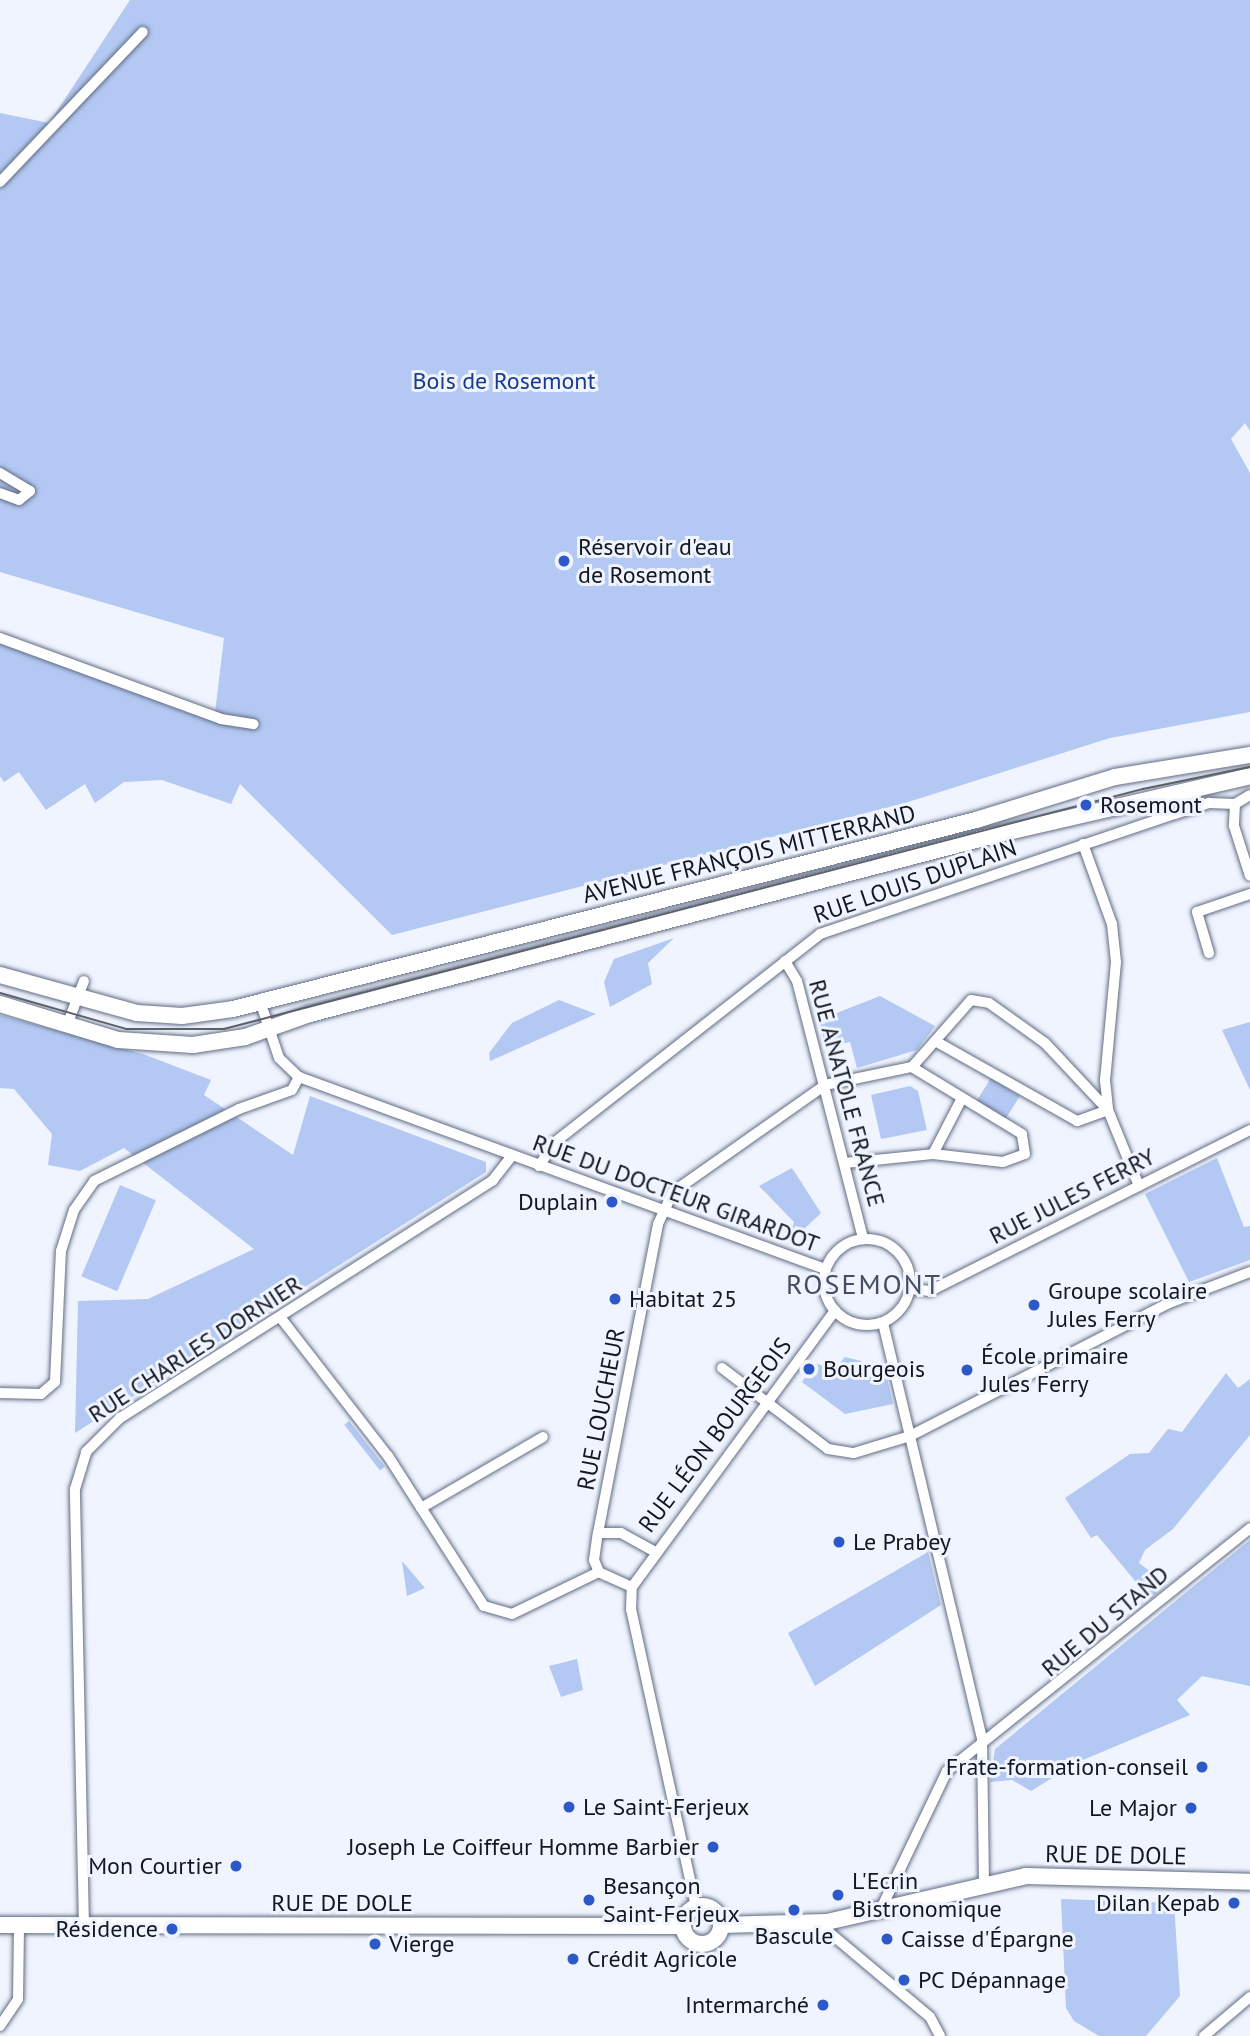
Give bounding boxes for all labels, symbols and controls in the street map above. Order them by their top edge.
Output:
park label: Bois de Rosemont [412,367,596,395]
place label: Réservoir d'eau de Rosemont [578,533,732,589]
marker: Réservoir d'eau de Rosemont [556,553,572,569]
place label: Rosemont [1100,791,1202,819]
marker: Rosemont [1078,797,1094,813]
street label: AVENUE FRANÇOIS MITTERRAND [580,799,918,909]
street label: RUE LOUIS DUPLAIN [810,833,1020,929]
street label: RUE ANATOLE FRANCE [803,976,891,1210]
street label: RUE DU DOCTEUR GIRARDOT [529,1128,823,1258]
street label: RUE JULES FERRY [984,1142,1160,1250]
place label: Duplain [518,1188,598,1216]
marker: Duplain [604,1194,620,1210]
district label: ROSEMONT [787,1267,941,1301]
street label: RUE CHARLES DORNIER [83,1269,307,1429]
place label: Groupe scolaire Jules Ferry [1048,1277,1207,1333]
place label: Habitat 25 [629,1285,737,1313]
marker: Habitat 25 [607,1291,623,1307]
marker: Groupe scolaire Jules Ferry [1026,1297,1042,1313]
street label: RUE LOUCHEUR [571,1325,631,1493]
street label: RUE LÉON BOURGEOIS [632,1332,798,1538]
place label: École primaire Jules Ferry [981,1342,1128,1398]
place label: Bourgeois [823,1355,925,1383]
marker: Bourgeois [801,1361,817,1377]
marker: École primaire Jules Ferry [959,1362,975,1378]
place label: Le Prabey [853,1528,951,1556]
marker: Le Prabey [831,1534,847,1550]
street label: RUE DU STAND [1035,1559,1175,1683]
place label: Frate-formation-conseil [946,1753,1188,1781]
marker: Frate-formation-conseil [1194,1759,1210,1775]
place label: Le Saint-Ferjeux [583,1793,749,1821]
place label: Le Major [1089,1794,1177,1822]
marker: Le Saint-Ferjeux [561,1799,577,1815]
marker: Le Major [1183,1800,1199,1816]
place label: Joseph Le Coiffeur Homme Barbier [347,1833,699,1861]
marker: Joseph Le Coiffeur Homme Barbier [705,1839,721,1855]
street label: RUE DE DOLE [1045,1839,1187,1871]
place label: Mon Courtier [88,1852,222,1880]
marker: Mon Courtier [228,1858,244,1874]
place label: L'Ecrin Bistronomique [852,1867,1002,1923]
place label: Besançon Saint-Ferjeux [603,1872,740,1928]
marker: L'Ecrin Bistronomique [830,1887,846,1903]
street label: RUE DE DOLE [271,1889,413,1917]
place label: Dilan Kepab [1096,1889,1220,1917]
marker: Besançon Saint-Ferjeux [581,1892,597,1908]
marker: Dilan Kepab [1226,1895,1242,1911]
marker: Bascule [786,1902,802,1918]
place label: Résidence [55,1915,158,1943]
marker: Résidence [164,1921,180,1937]
place label: Bascule [755,1922,833,1950]
place label: Caisse d'Épargne [901,1925,1074,1953]
place label: Vierge [389,1930,454,1958]
marker: Caisse d'Épargne [879,1931,895,1947]
marker: Vierge [367,1936,383,1952]
place label: Crédit Agricole [587,1945,738,1973]
marker: Crédit Agricole [565,1951,581,1967]
place label: PC Dépannage [918,1966,1067,1994]
marker: PC Dépannage [896,1972,912,1988]
place label: Intermarché [685,1991,809,2019]
marker: Intermarché [815,1997,831,2013]

